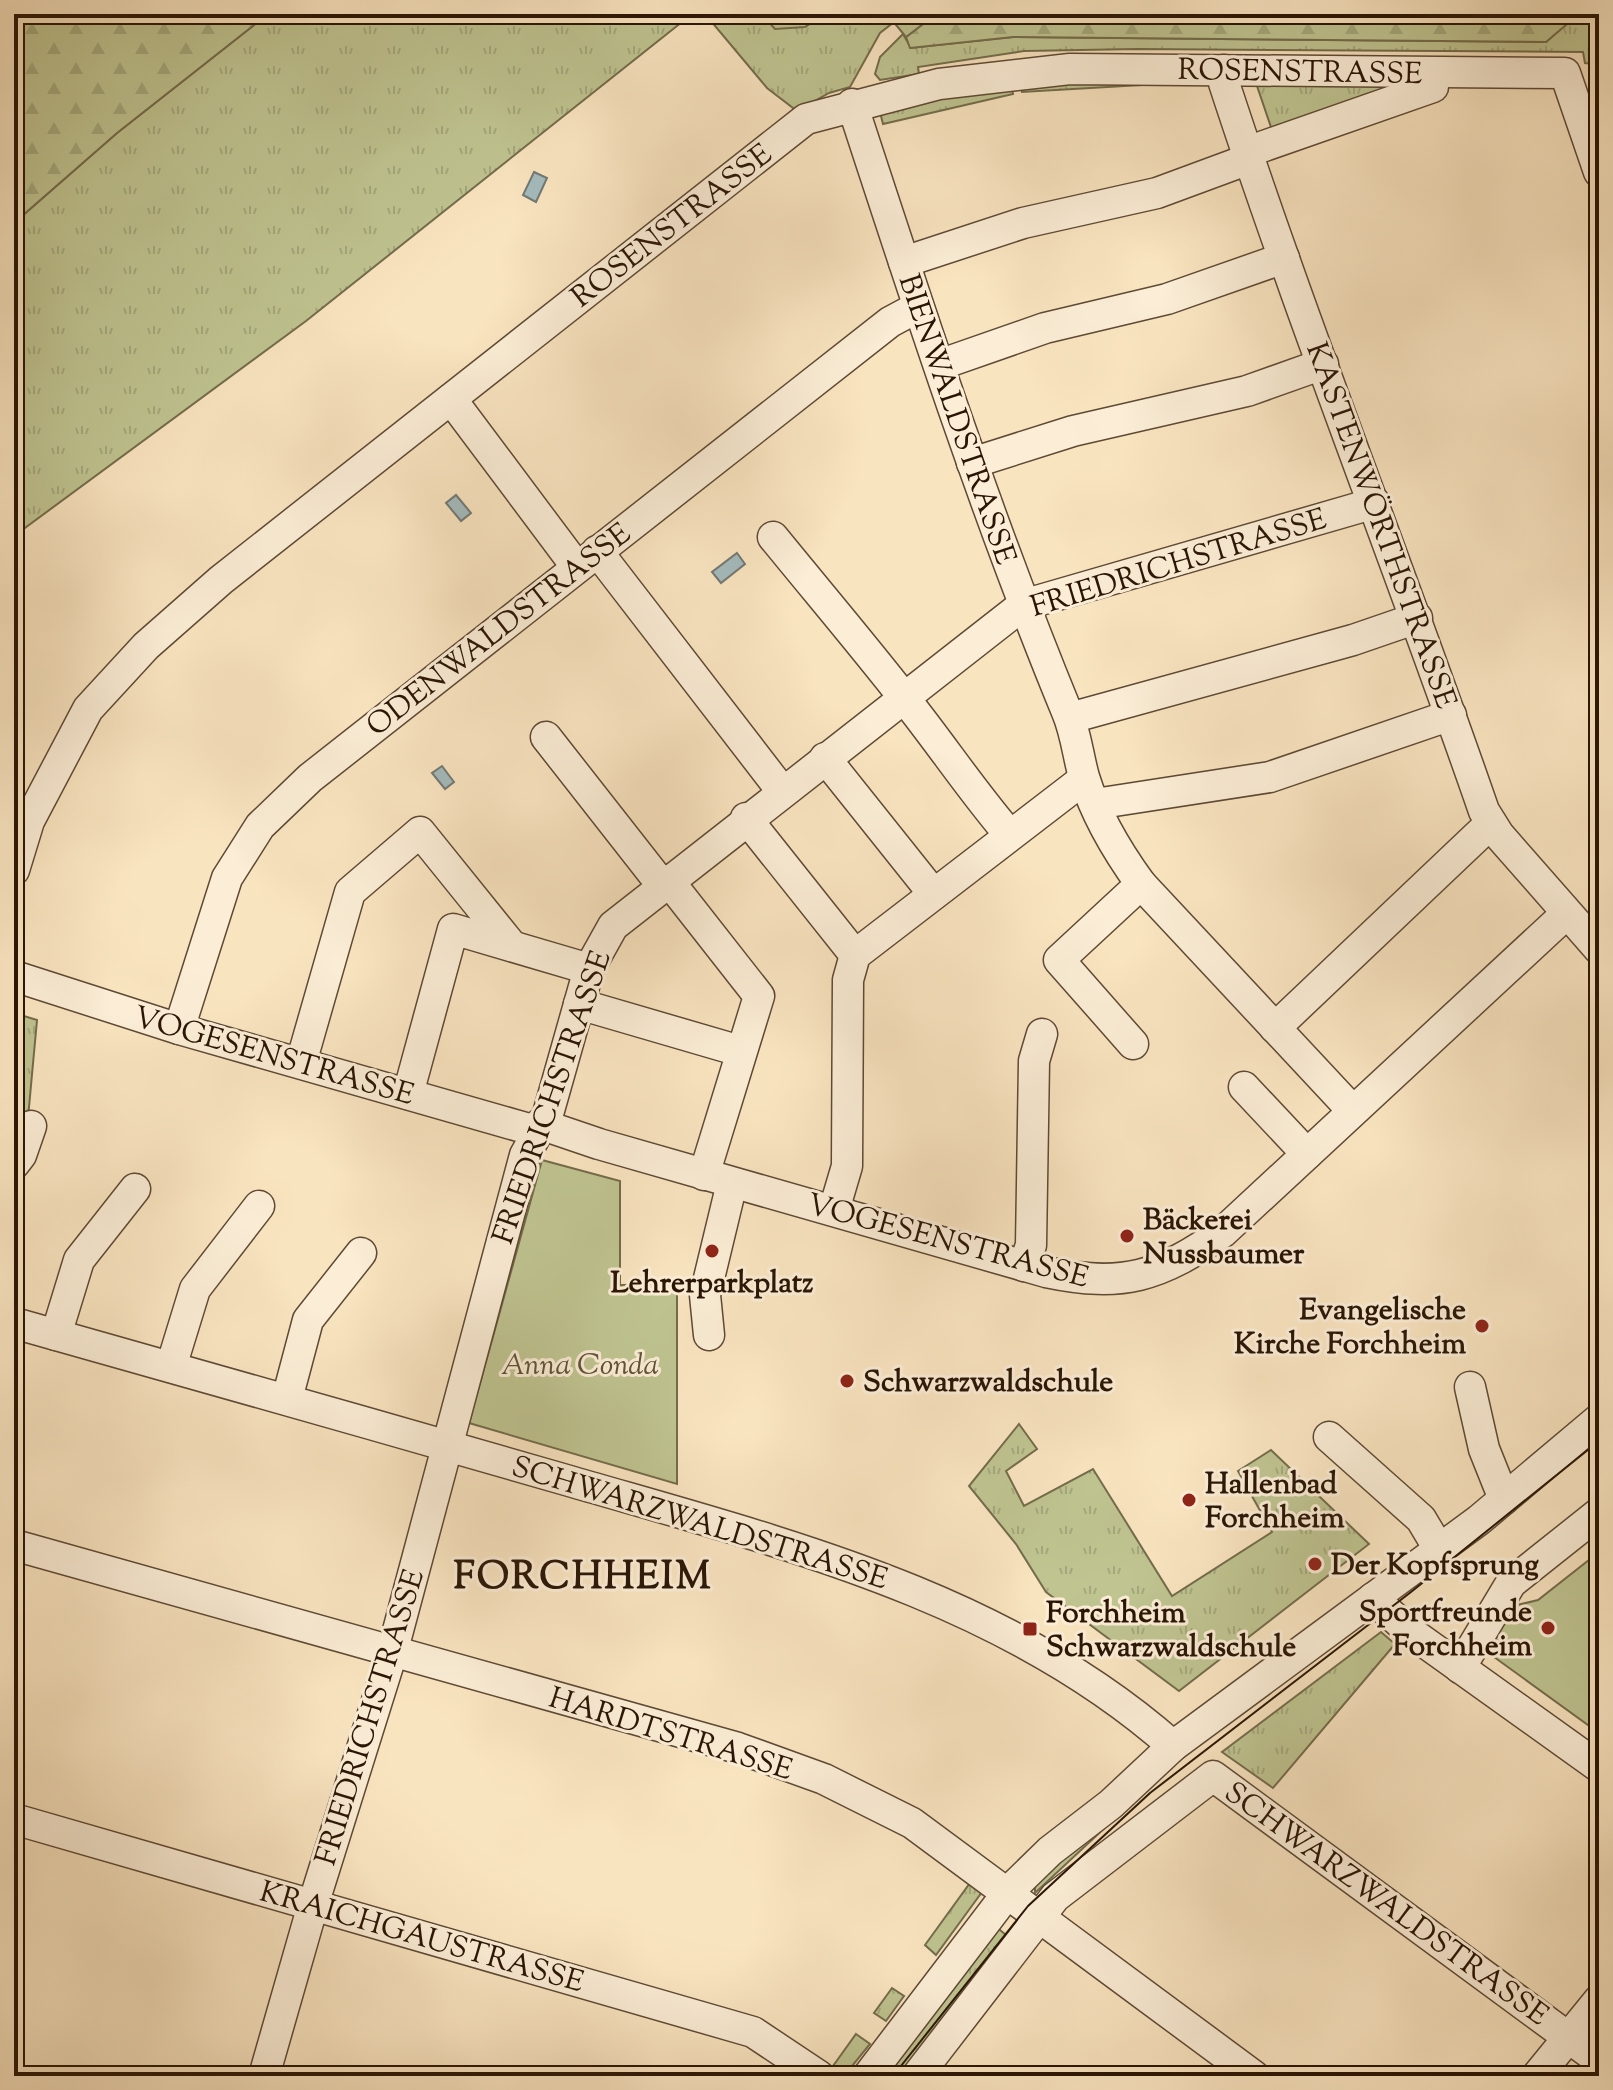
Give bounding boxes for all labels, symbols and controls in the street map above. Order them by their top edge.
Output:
street label: ROSENSTRASSE [1177,50,1423,97]
street label: ROSENSTRASSE [563,135,782,319]
street label: BIENWALDSTRASSE [886,269,1026,571]
street label: KASTENWÖRTHSTRASSE [1293,337,1466,715]
street label: FRIEDRICHSTRASSE [1025,499,1332,630]
street label: ODENWALDSTRASSE [358,514,641,748]
street label: FRIEDRICHSTRASSE [483,945,624,1250]
street label: VOGESENSTRASSE [128,997,419,1118]
street label: VOGESENSTRASSE [802,1184,1093,1301]
place label: Bäckerei Nussbaumer [1143,1200,1305,1277]
marker: Bäckerei Nussbaumer [1118,1227,1136,1245]
marker: Lehrerparkplatz [703,1242,721,1260]
place label: Lehrerparkplatz [611,1263,813,1306]
place label: Evangelische Kirche Forchheim [1234,1290,1466,1367]
marker: Evangelische Kirche Forchheim [1473,1317,1491,1335]
park label: Anna Conda [501,1345,659,1388]
place label: Schwarzwaldschule [863,1362,1113,1405]
marker: Schwarzwaldschule [838,1372,856,1390]
street label: SCHWARZWALDSTRASSE [506,1447,893,1602]
place label: Hallenbad Forchheim [1205,1464,1345,1541]
marker: Hallenbad Forchheim [1180,1491,1198,1509]
place label: Der Kopfsprung [1331,1545,1539,1588]
district label: FORCHHEIM [454,1552,712,1606]
marker: Der Kopfsprung [1306,1555,1324,1573]
street label: FRIEDRICHSTRASSE [306,1564,437,1871]
place label: Sportfreunde Forchheim [1359,1592,1532,1669]
place label: Forchheim Schwarzwaldschule [1046,1593,1296,1670]
marker: Sportfreunde Forchheim [1539,1619,1557,1637]
marker: Forchheim Schwarzwaldschule [1021,1620,1039,1638]
street label: HARDTSTRASSE [543,1678,797,1793]
street label: SCHWARZWALDSTRASSE [1215,1773,1556,2037]
street label: KRAICHGAUSTRASSE [254,1872,588,2005]

